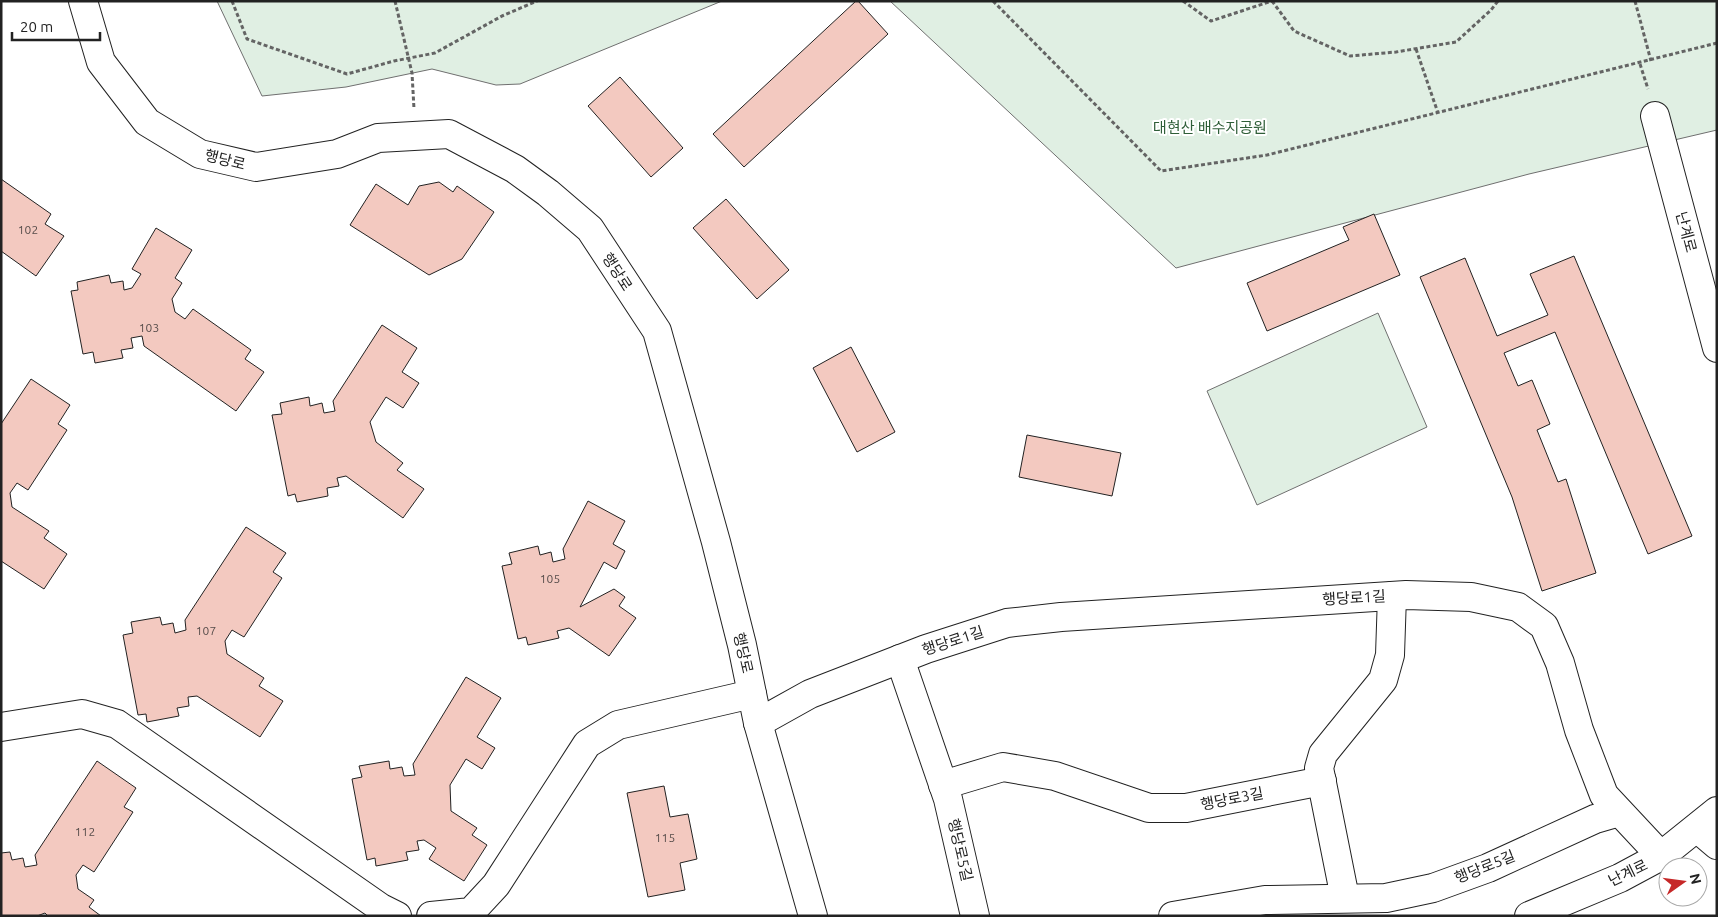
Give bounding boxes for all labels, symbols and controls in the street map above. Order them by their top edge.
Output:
scale bar [12,10,100,42]
text: 20 m [20,18,53,35]
park label: 대현산 배수지공원 [1153,119,1267,136]
street label: 행당로 [203,146,247,173]
street label: 난계로 [1673,210,1700,254]
house number: 102 [18,223,38,236]
street label: 행당로 [599,250,636,294]
house number: 103 [139,321,159,334]
house number: 105 [540,572,560,585]
street label: 행당로1길 [1322,587,1386,608]
street label: 행당로1길 [920,623,986,658]
house number: 107 [196,624,216,637]
street label: 행당로 [731,631,756,675]
street label: 행당로3길 [1199,784,1265,813]
street label: 행당로5길 [945,817,976,883]
house number: 112 [75,825,95,838]
house number: 115 [655,831,675,844]
street label: 행당로5길 [1452,847,1518,886]
street label: 난계로 [1605,856,1650,889]
north arrow [1658,857,1708,907]
text: N [1687,872,1705,886]

